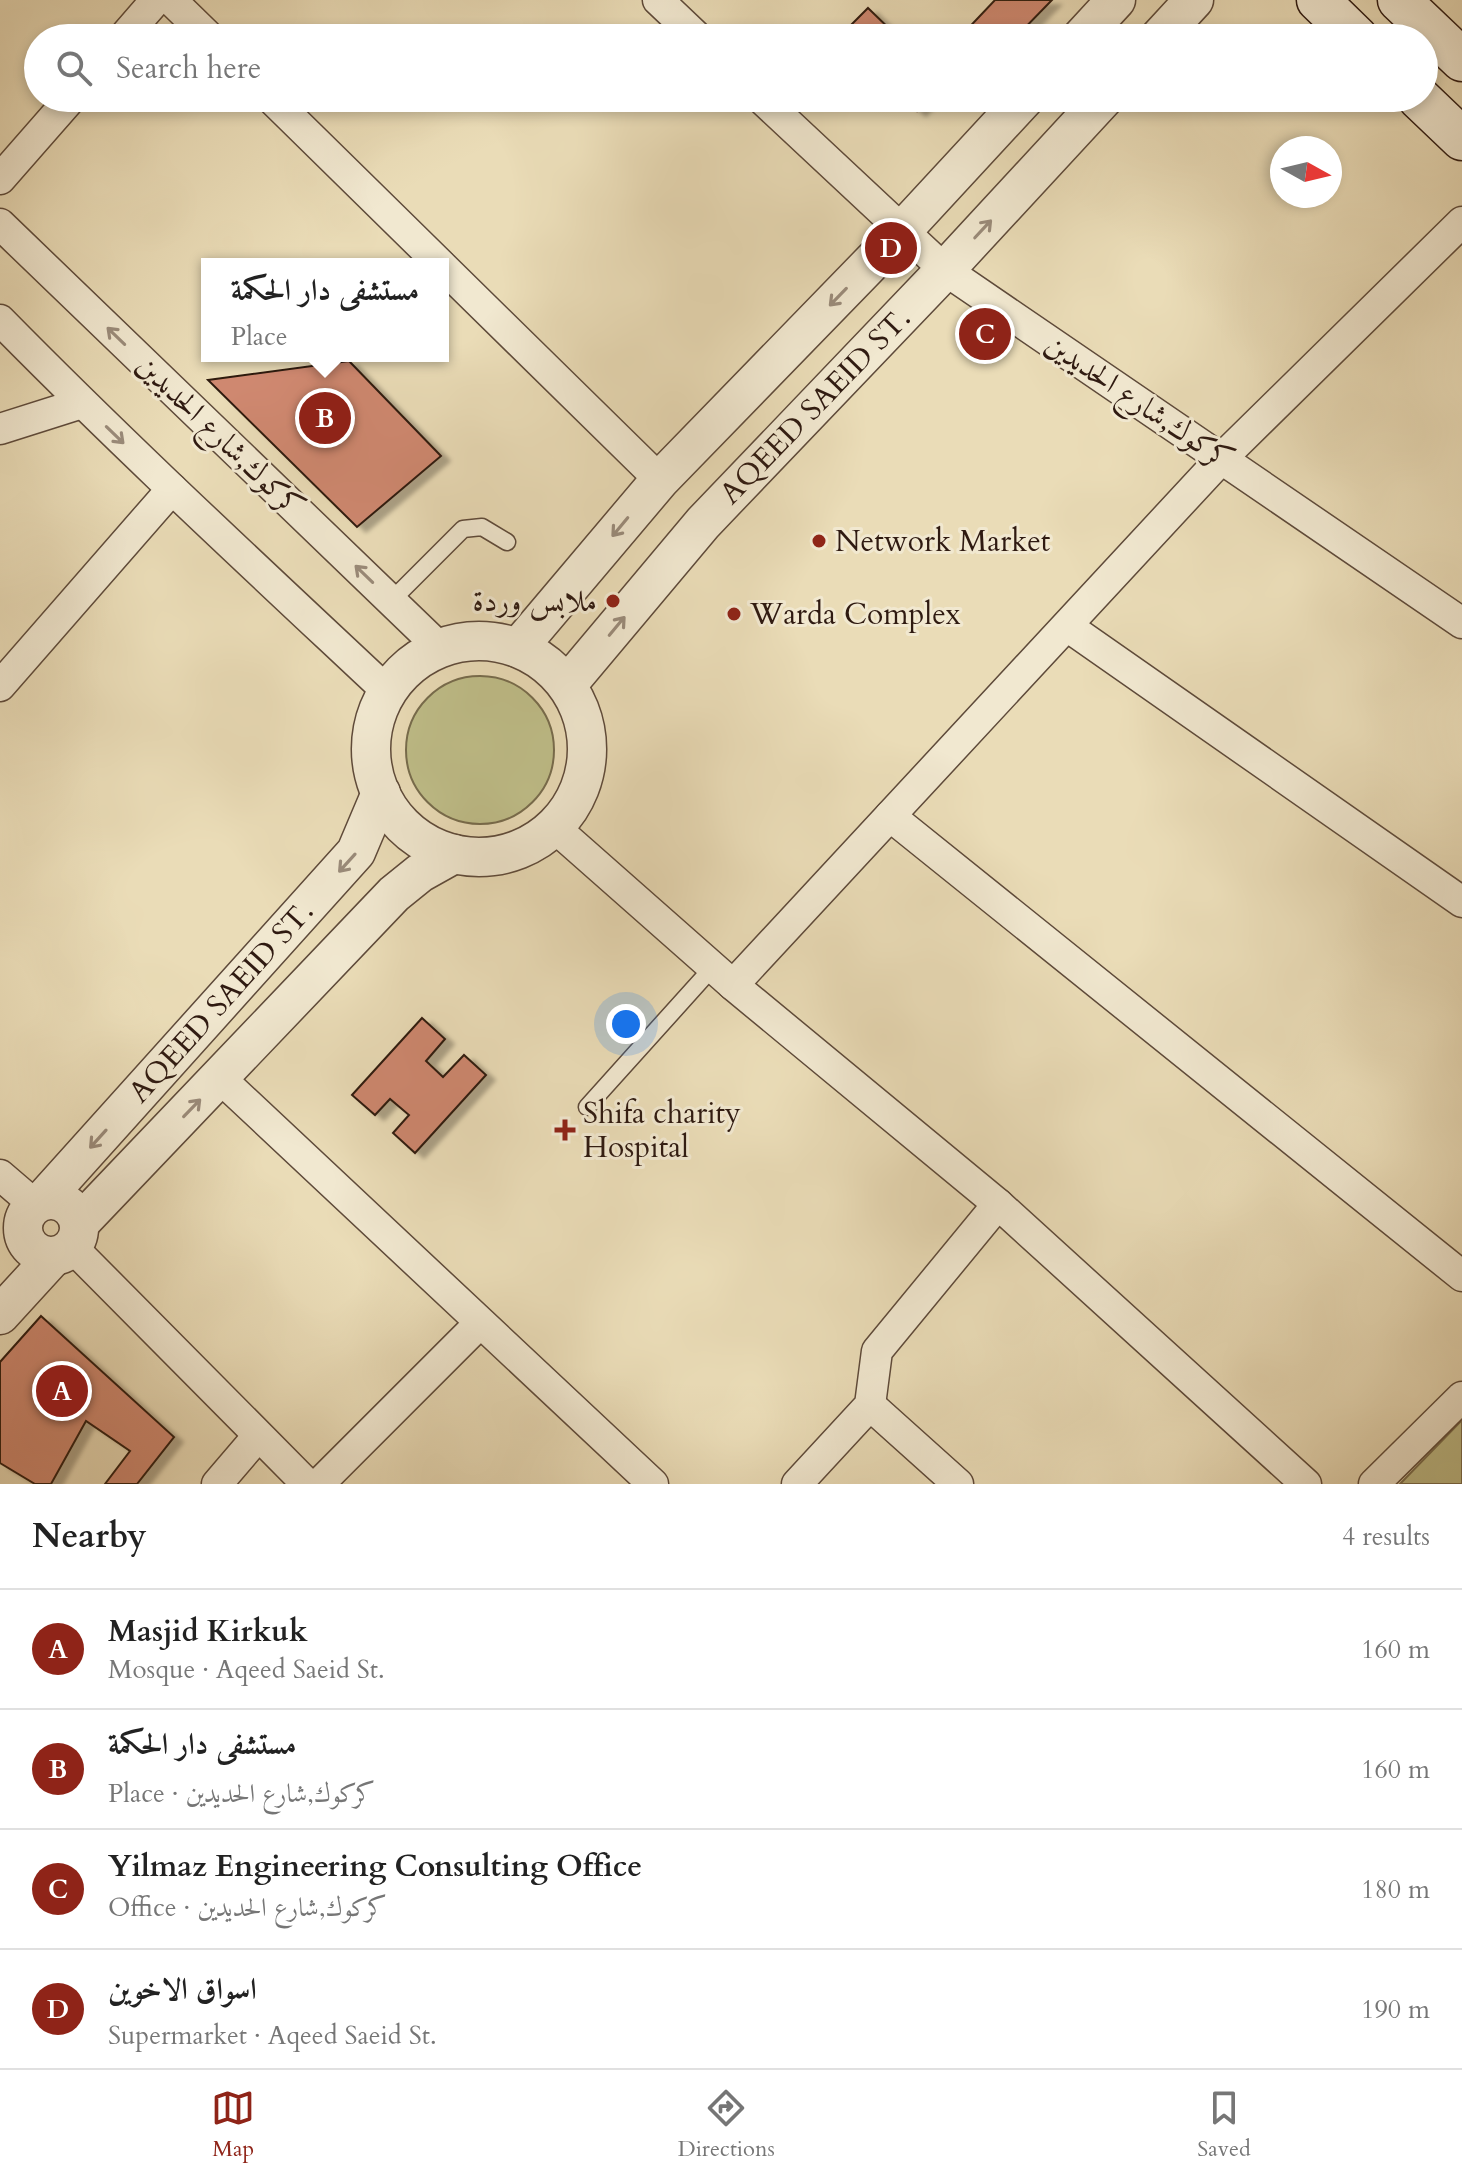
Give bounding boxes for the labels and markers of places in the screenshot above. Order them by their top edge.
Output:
pin: D [865,218,917,278]
pin: C [959,304,1011,364]
pin: B [299,388,351,448]
place label: Network Market [835,521,1051,562]
marker: Network Market [810,532,828,550]
place label: ملابس وردة [473,581,597,622]
marker: ملابس وردة [604,592,622,610]
place label: Warda Complex [749,594,961,635]
marker: Warda Complex [725,605,743,623]
place label: Shifa charity Hospital [583,1093,741,1168]
marker: Shifa charity Hospital [554,1119,576,1141]
pin: A [36,1361,88,1421]

